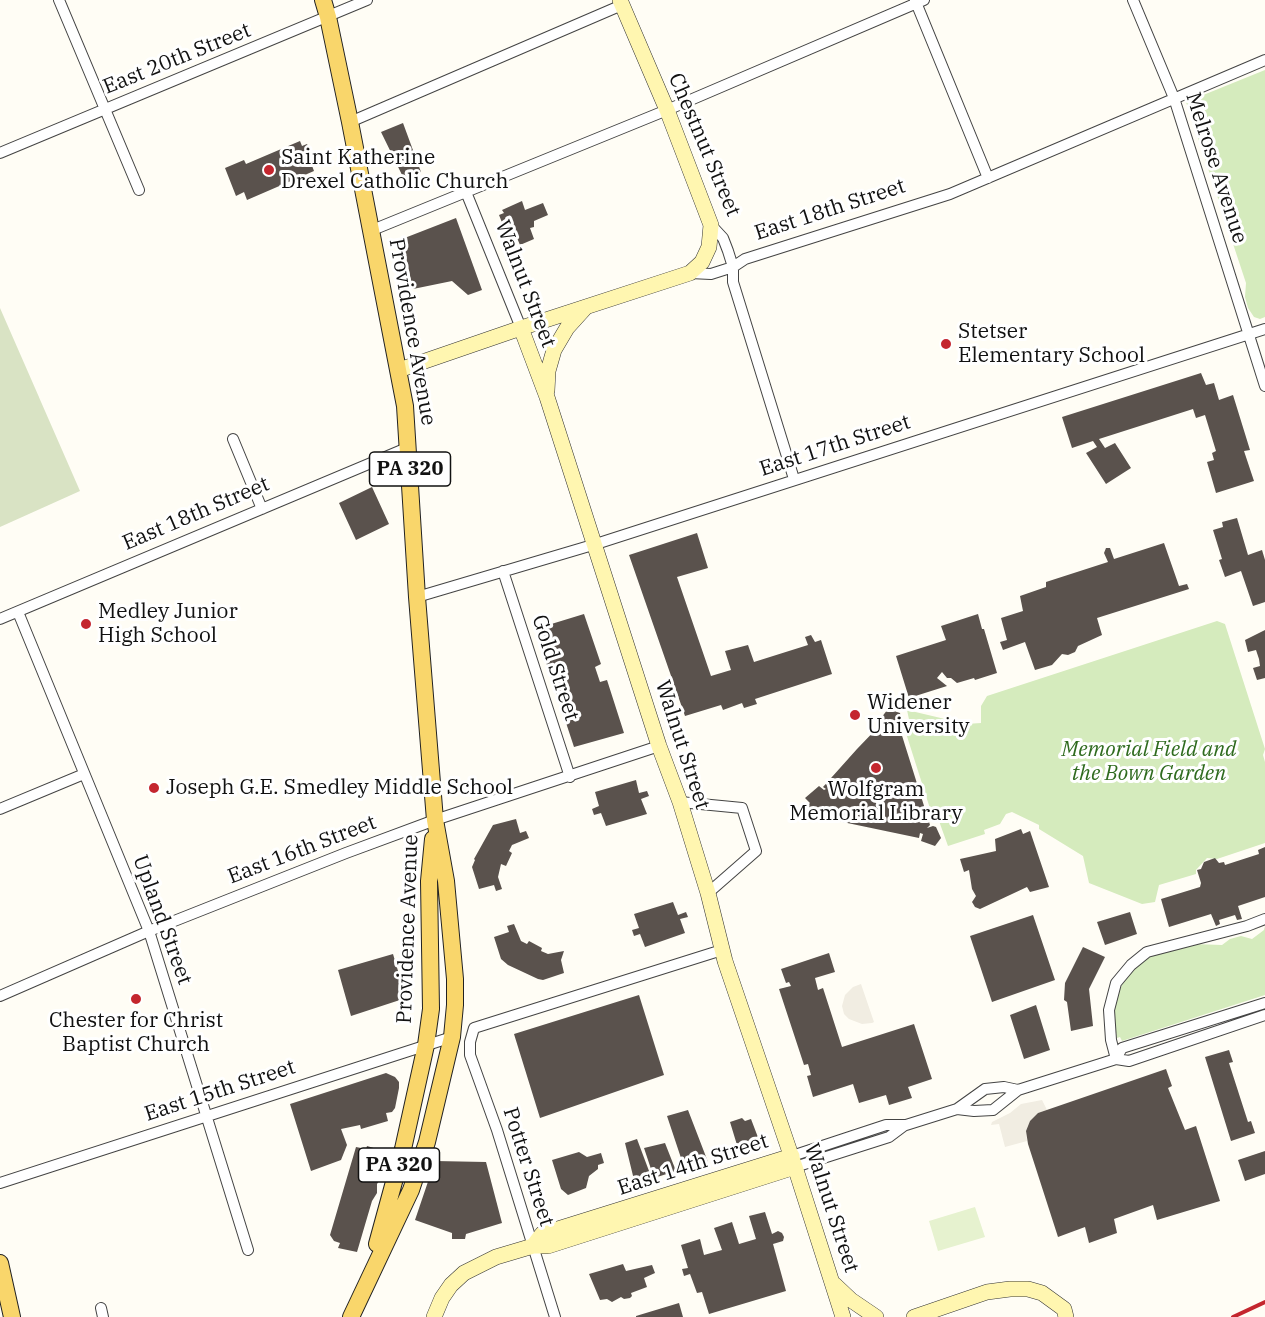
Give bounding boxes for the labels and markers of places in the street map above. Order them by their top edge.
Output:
place label: Saint Katherine Drexel Catholic Church [281,145,509,195]
marker: Saint Katherine Drexel Catholic Church [262,163,276,177]
place label: Stetser Elementary School [958,319,1145,369]
marker: Stetser Elementary School [939,337,953,351]
place label: Medley Junior High School [98,599,238,649]
marker: Medley Junior High School [79,617,93,631]
place label: Widener University [867,690,970,740]
marker: Widener University [848,708,862,722]
marker: Wolfgram Memorial Library [869,761,883,775]
place label: Joseph G.E. Smedley Middle School [166,775,513,801]
place label: Wolfgram Memorial Library [789,777,963,827]
marker: Joseph G.E. Smedley Middle School [147,781,161,795]
marker: Chester for Christ Baptist Church [129,992,143,1006]
place label: Chester for Christ Baptist Church [49,1008,223,1058]

